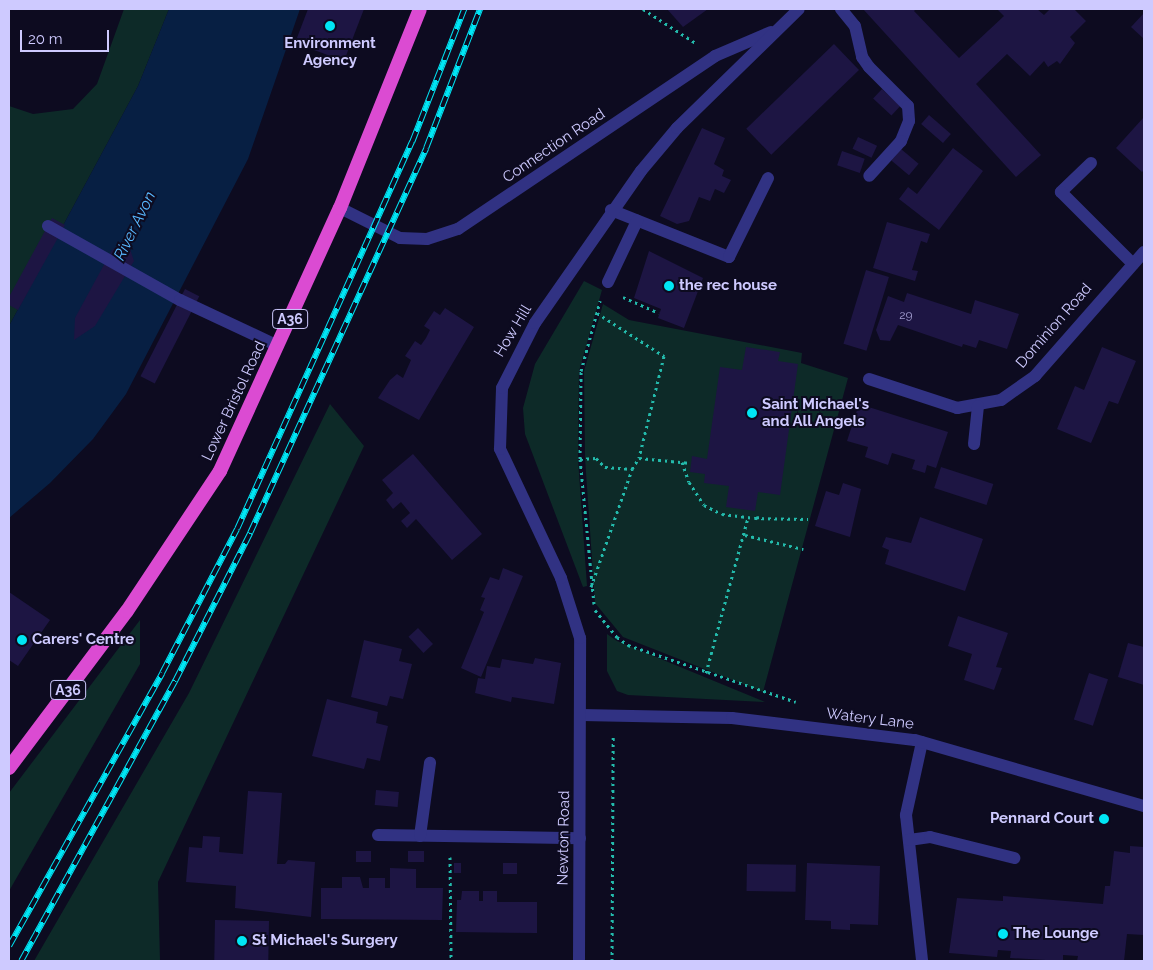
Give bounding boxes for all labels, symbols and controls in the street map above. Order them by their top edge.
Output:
scale bar [22,20,111,52]
marker: Environment Agency [324,20,336,32]
text: 20 m [28,30,63,48]
place label: Environment Agency [284,34,376,69]
street label: Connection Road [499,105,609,187]
water label: River Avon [110,188,160,264]
place label: the rec house [679,277,777,295]
marker: the rec house [663,280,675,292]
street label: Dominion Road [1012,280,1096,372]
street label: How Hill [490,301,536,361]
road number: A36 [271,308,309,330]
house number: 29 [899,309,913,323]
street label: Lower Bristol Road [198,338,270,464]
place label: Saint Michael's and All Angels [762,395,869,430]
marker: Saint Michael's and All Angels [746,407,758,419]
place label: Carers' Centre [32,631,135,649]
marker: Carers' Centre [16,634,28,646]
road number: A36 [49,678,87,702]
street label: Watery Lane [825,705,915,733]
street label: Newton Road [554,791,574,885]
place label: Pennard Court [990,810,1094,828]
marker: Pennard Court [1098,813,1110,825]
place label: The Lounge [1013,925,1099,943]
marker: The Lounge [997,928,1009,940]
place label: St Michael's Surgery [252,932,398,950]
marker: St Michael's Surgery [236,935,248,947]

